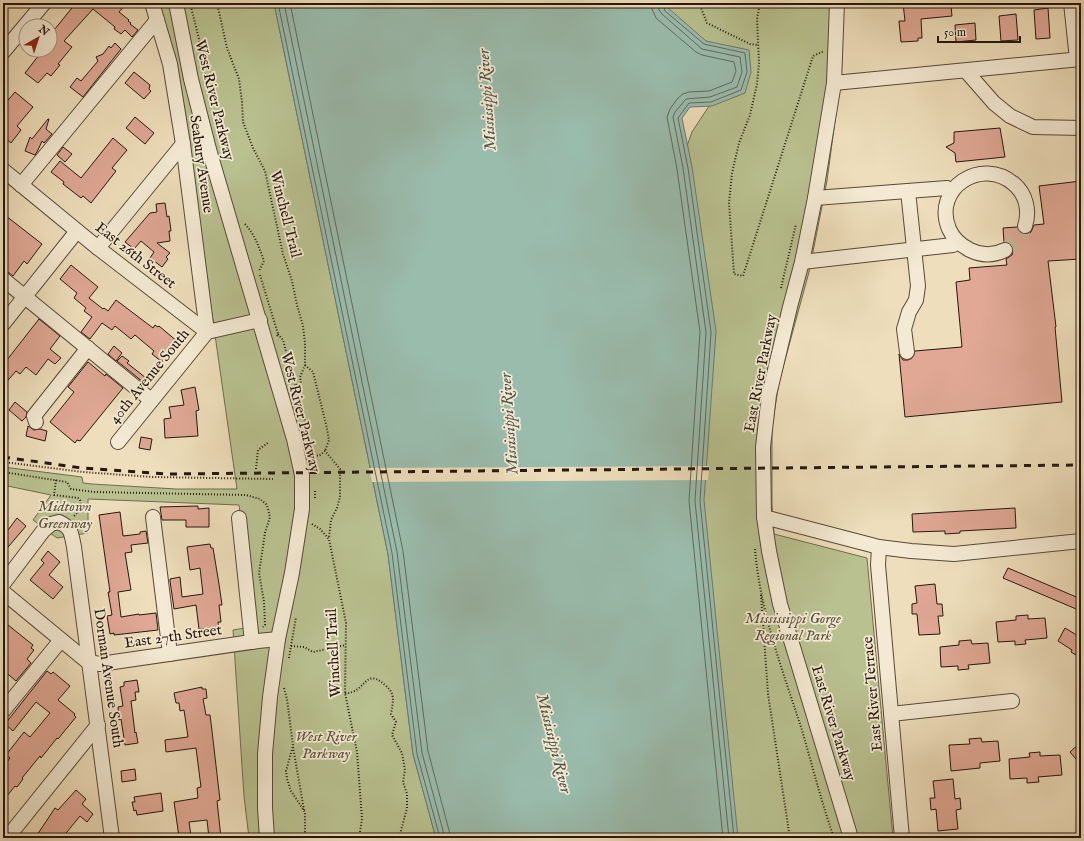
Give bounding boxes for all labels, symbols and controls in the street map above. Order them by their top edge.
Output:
north arrow [18,18,58,58]
scale bar [938,18,1020,44]
text: N [35,22,52,40]
text: 50 m [944,25,966,40]
street label: West River Parkway [190,38,239,163]
water label: Mississippi River [474,47,502,152]
street label: Seabury Avenue [185,114,218,214]
street label: Winchell Trail [266,169,306,260]
street label: East 26th Street [91,218,180,293]
street label: East River Parkway [740,312,781,434]
street label: 40th Avenue South [105,325,194,428]
street label: West River Parkway [276,350,325,475]
water label: Mississippi River [496,371,524,476]
park label: Midtown Greenway [38,497,93,533]
street label: Dorman Avenue South [89,607,128,749]
street label: Winchell Trail [322,607,345,698]
park label: Mississippi Gorge Regional Park [745,609,841,646]
street label: East 27th Street [123,620,223,653]
street label: East River Terrace [858,636,887,752]
street label: East River Parkway [807,663,860,784]
water label: Mississippi River [531,692,575,797]
park label: West River Parkway [295,727,358,763]

